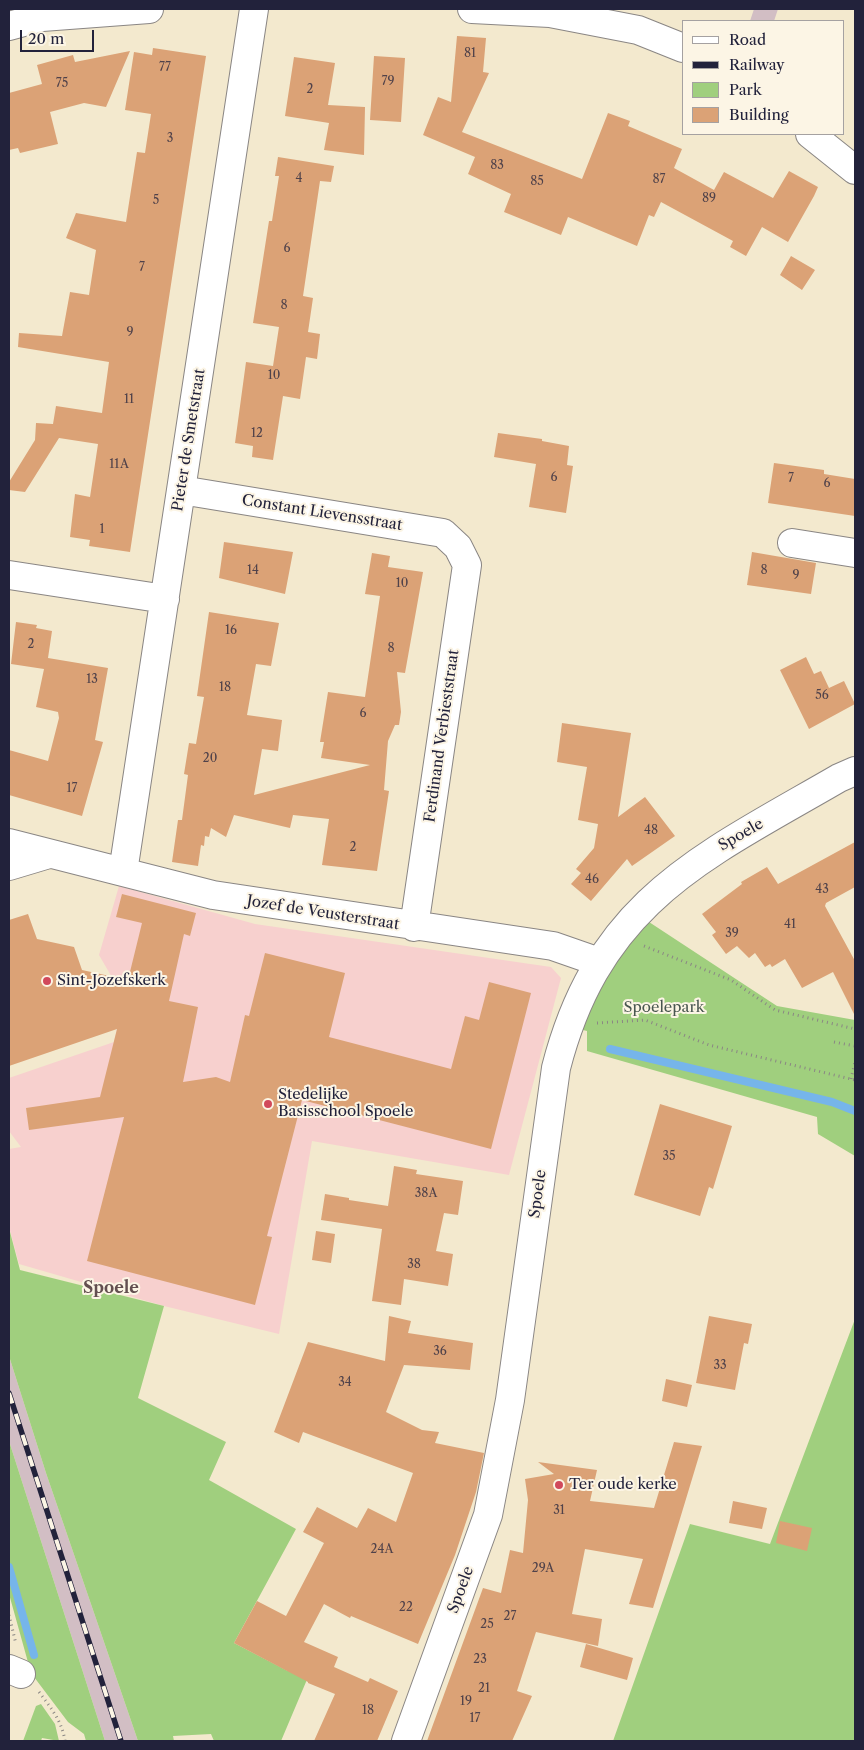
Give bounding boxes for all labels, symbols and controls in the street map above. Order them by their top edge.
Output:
scale bar [22,20,96,52]
legend [682,20,844,135]
text: 20 m [28,29,64,48]
text: Road [729,30,766,49]
house number: 81 [464,47,476,61]
text: Railway [729,55,785,74]
house number: 77 [159,61,171,75]
house number: 79 [382,75,394,89]
house number: 75 [56,77,68,91]
text: Park [729,80,762,99]
house number: 2 [307,83,313,97]
text: Building [729,105,789,124]
house number: 3 [167,132,173,146]
house number: 83 [490,159,504,173]
house number: 4 [296,172,302,186]
house number: 87 [652,173,666,187]
house number: 85 [530,175,544,189]
house number: 89 [702,192,716,206]
house number: 5 [153,194,159,208]
house number: 6 [283,242,291,256]
house number: 7 [139,261,145,275]
house number: 8 [280,299,288,313]
house number: 9 [126,326,134,340]
street label: Pieter de Smetstraat [169,367,209,513]
house number: 10 [268,369,280,383]
house number: 11 [124,393,134,407]
house number: 12 [251,427,263,441]
house number: 11A [109,458,129,472]
house number: 6 [550,471,558,485]
house number: 7 [788,472,794,486]
house number: 6 [823,477,831,491]
street label: Constant Lievensstraat [241,491,403,535]
house number: 1 [99,523,105,537]
house number: 14 [247,564,259,578]
house number: 8 [760,564,768,578]
house number: 9 [792,569,800,583]
house number: 10 [396,577,408,591]
house number: 16 [225,624,237,638]
house number: 2 [28,638,34,652]
house number: 8 [387,642,395,656]
street label: Ferdinand Verbieststraat [421,648,463,824]
house number: 13 [86,673,98,687]
house number: 18 [219,681,231,695]
house number: 56 [815,689,829,703]
house number: 6 [359,707,367,721]
house number: 20 [203,752,217,766]
house number: 17 [67,782,77,796]
street label: Spoele [715,815,767,855]
house number: 48 [644,824,658,838]
house number: 2 [350,841,356,855]
house number: 46 [585,873,599,887]
house number: 43 [815,883,829,897]
street label: Jozef de Veusterstraat [246,892,400,934]
house number: 41 [784,918,796,932]
house number: 39 [725,927,739,941]
place label: Sint-Jozefskerk [57,972,166,990]
marker: Sint-Jozefskerk [41,975,53,987]
park label: Spoelepark [624,999,704,1017]
place label: Stedelijke Basisschool Spoele [278,1086,413,1121]
marker: Stedelijke Basisschool Spoele [262,1098,274,1110]
house number: 35 [662,1150,676,1164]
street label: Spoele [526,1169,550,1219]
house number: 38A [415,1187,437,1201]
house number: 38 [407,1258,421,1272]
district label: Spoele [83,1278,139,1298]
house number: 36 [433,1345,447,1359]
house number: 33 [713,1359,727,1373]
house number: 34 [338,1376,352,1390]
place label: Ter oude kerke [569,1476,677,1494]
marker: Ter oude kerke [553,1479,565,1491]
house number: 31 [553,1504,565,1518]
house number: 24A [371,1543,393,1557]
house number: 29A [532,1562,554,1576]
street label: Spoele [444,1564,478,1616]
house number: 22 [399,1601,413,1615]
house number: 27 [504,1610,516,1624]
house number: 25 [480,1618,494,1632]
house number: 23 [473,1653,487,1667]
house number: 21 [478,1682,490,1696]
house number: 19 [460,1695,472,1709]
house number: 18 [362,1704,374,1718]
house number: 17 [470,1712,480,1726]

